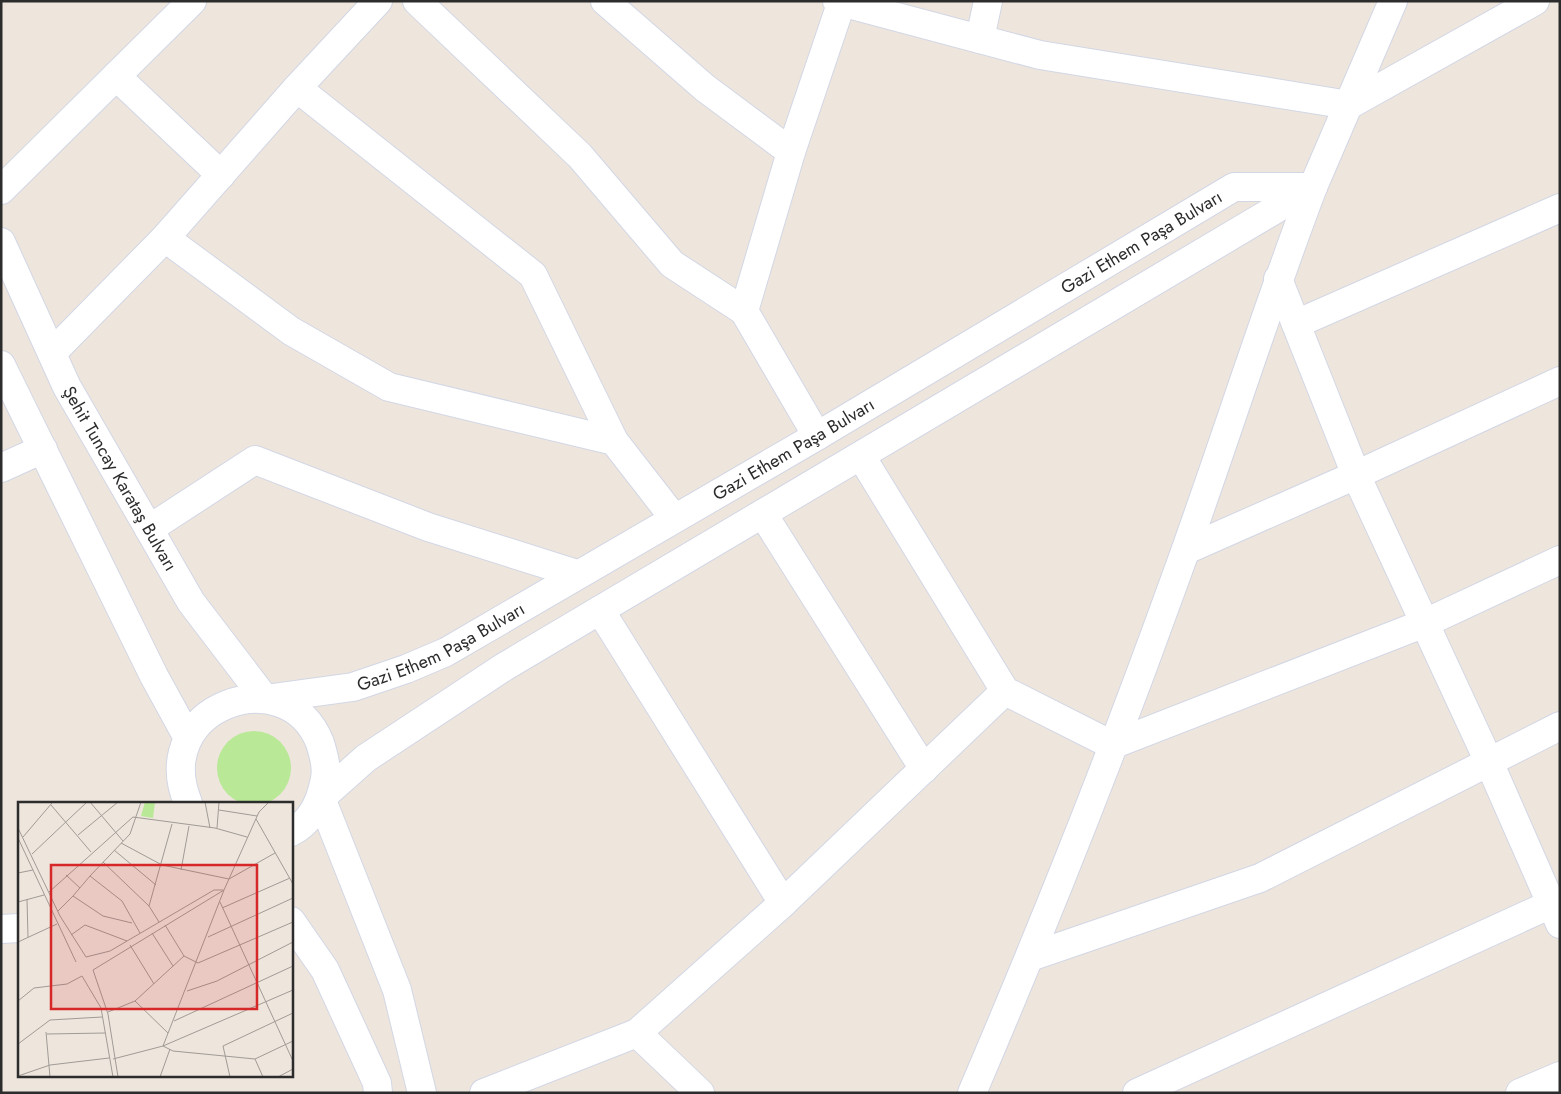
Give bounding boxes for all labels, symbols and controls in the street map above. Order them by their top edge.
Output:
street label: Gazi Ethem Paşa Bulvarı [1056,184,1227,301]
street label: Şehit Tuncay Karataş Bulvarı [56,381,184,576]
street label: Gazi Ethem Paşa Bulvarı [708,392,879,507]
street label: Gazi Ethem Paşa Bulvarı [353,596,530,698]
inset map [18,802,292,1076]

